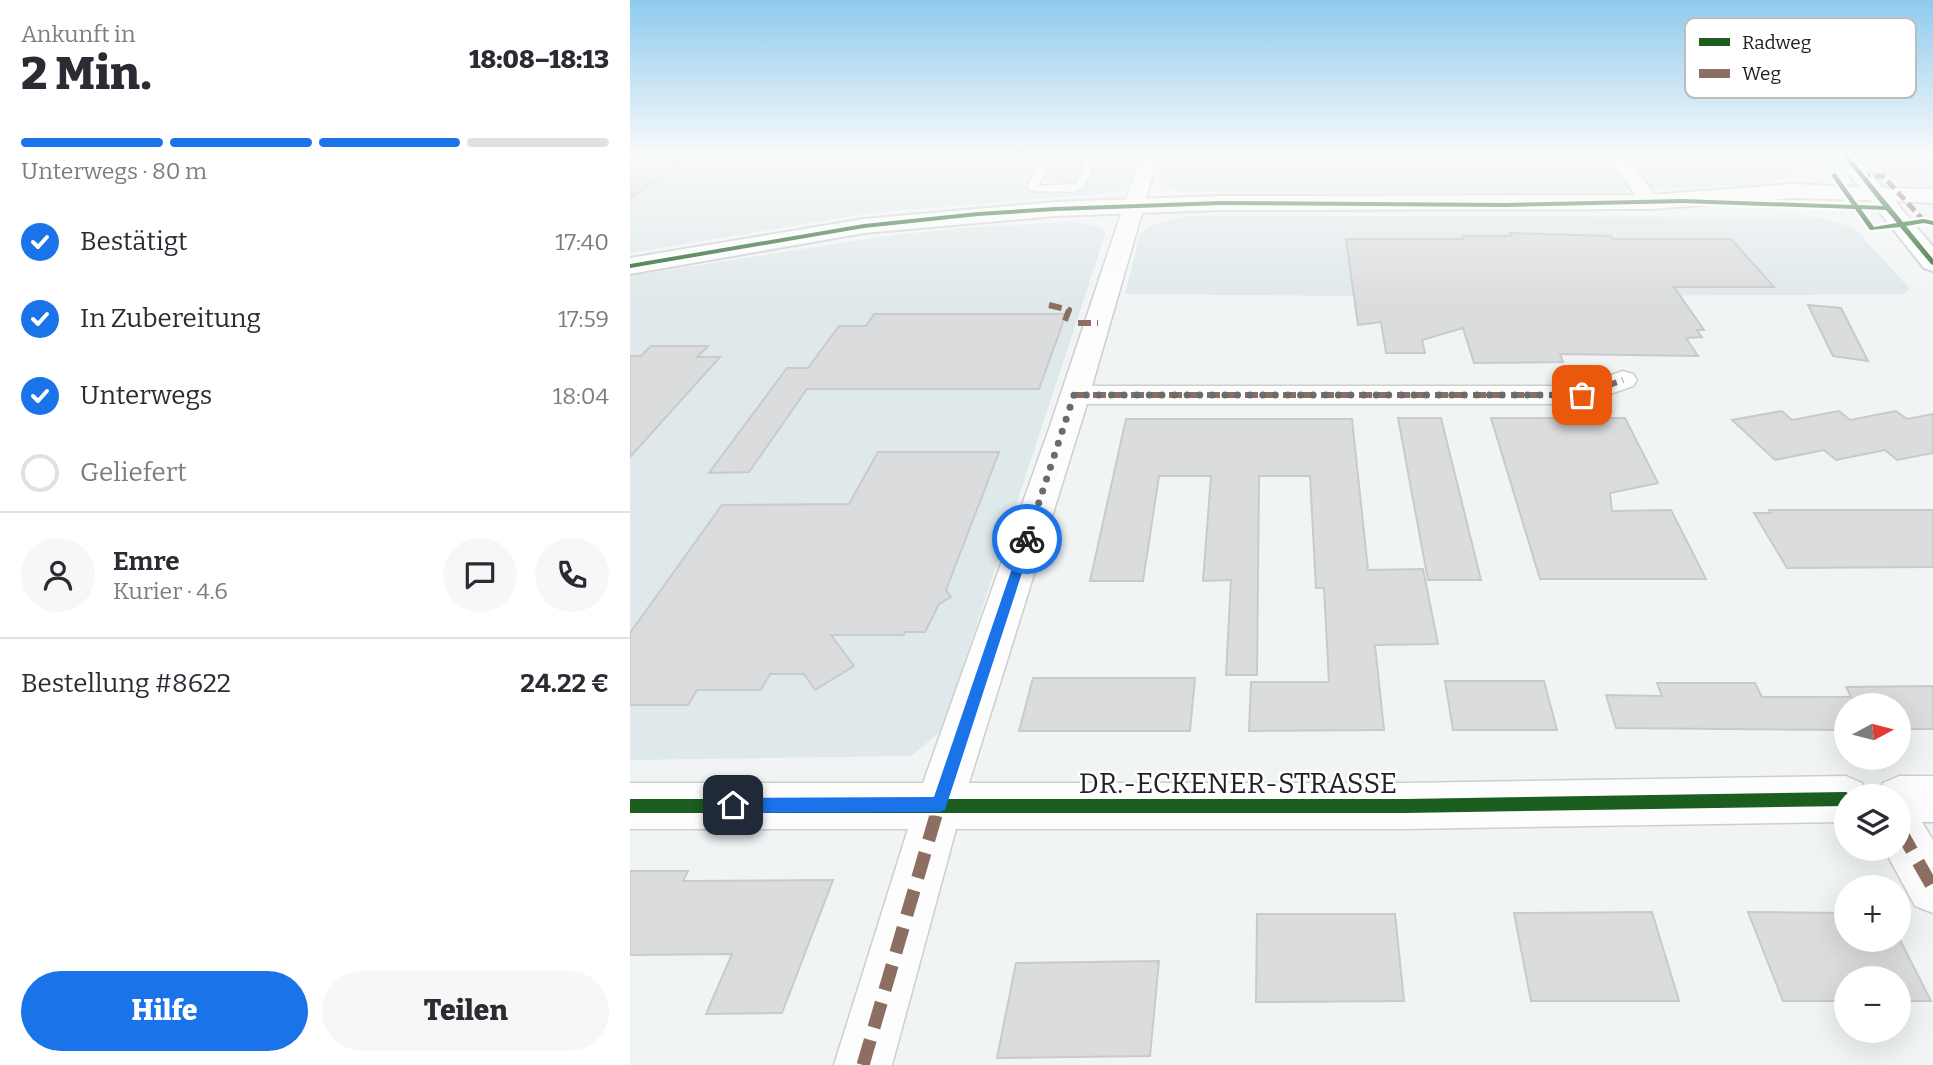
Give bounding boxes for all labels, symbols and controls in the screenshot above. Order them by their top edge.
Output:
legend [1685,18,1916,98]
text: Ankunft in [21,20,136,48]
text: Radweg [1742,31,1812,54]
text: 18:08–18:13 [469,44,609,75]
text: 2 Min. [21,46,152,101]
text: Weg [1742,62,1781,85]
text: Unterwegs · 80 m [21,157,207,185]
icon: check [21,223,59,261]
text: Bestätigt [80,226,187,257]
text: 17:40 [555,228,609,256]
icon: check [21,300,59,338]
text: In Zubereitung [80,303,261,334]
text: 17:59 [558,305,609,333]
pin [1552,365,1612,425]
icon: bag [1563,376,1601,414]
icon: check [21,377,59,415]
text: Unterwegs [80,380,212,411]
text: 18:04 [553,382,609,410]
text: Geliefert [80,457,187,488]
courier [992,504,1062,574]
icon: bike [1008,520,1046,558]
button: person [21,538,95,612]
button: chat [443,538,517,612]
button: phone [535,538,609,612]
text: Emre [113,546,179,577]
text: Kurier · 4.6 [113,577,228,605]
text: Bestellung #8622 [21,668,231,699]
text: 24.22 € [520,668,609,699]
north arrow [1834,693,1911,770]
map controls [1834,693,1911,1043]
street label: DR.-ECKENER-STRASSE [1079,767,1397,800]
pin [703,775,763,835]
button: layers [1834,784,1911,861]
icon: home [714,786,752,824]
button: + [1834,875,1911,952]
button: − [1834,966,1911,1043]
button: Hilfe [21,971,308,1051]
button: Teilen [322,971,609,1051]

